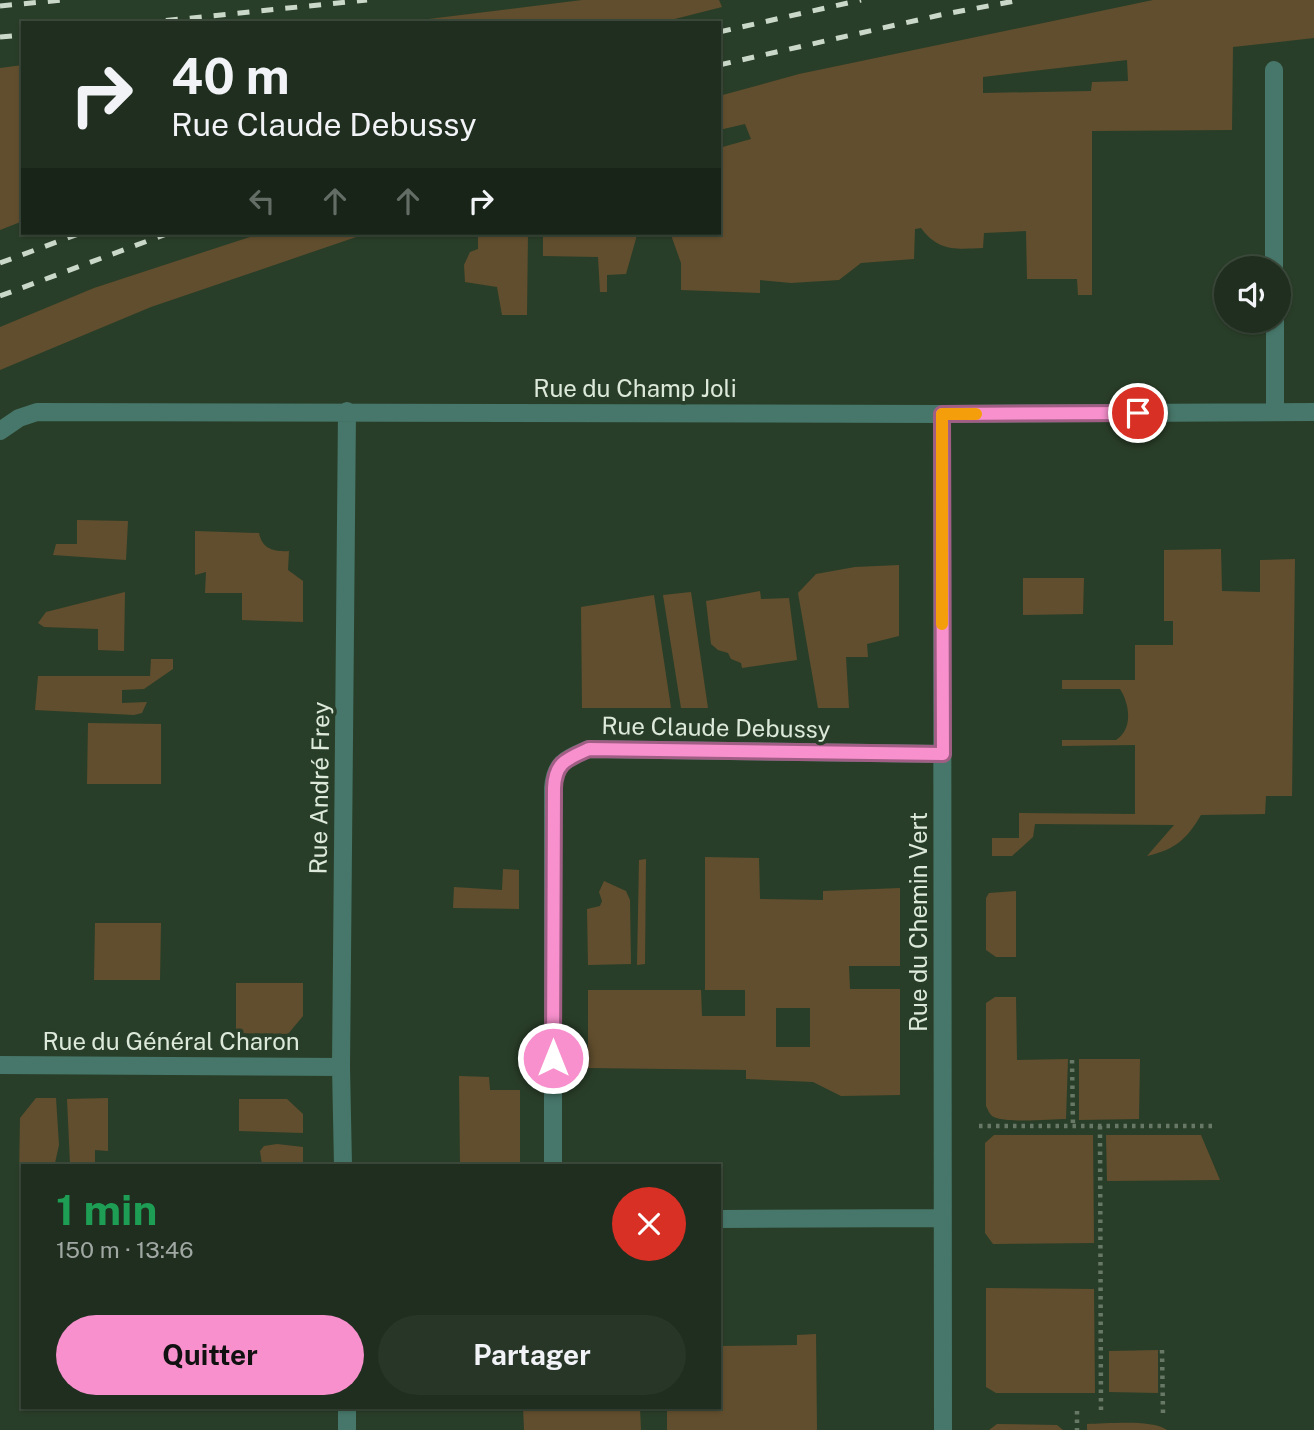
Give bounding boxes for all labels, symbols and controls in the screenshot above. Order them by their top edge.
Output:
text: 40 m [171,47,290,105]
icon: right [56,49,147,140]
text: Rue Claude Debussy [171,106,477,143]
icon: left [243,182,281,220]
icon: ahead [316,182,354,220]
icon: ahead [389,182,427,220]
icon: right [462,182,500,220]
map controls [1214,256,1291,333]
button: sound [1214,256,1291,333]
street label: Rue du Champ Joli [533,374,737,402]
pin [1108,383,1168,443]
icon: arrive [1119,394,1157,432]
street label: Rue André Frey [303,701,335,875]
street label: Rue Claude Debussy [601,711,831,743]
street label: Rue du Chemin Vert [904,812,932,1032]
position arrow [516,1021,590,1095]
street label: Rue du Général Charon [42,1027,300,1055]
text: 1 min [56,1185,157,1234]
button: close [612,1187,686,1261]
text: 150 m · 13:46 [56,1236,194,1263]
button: Quitter [56,1315,364,1395]
button: Partager [378,1315,686,1395]

